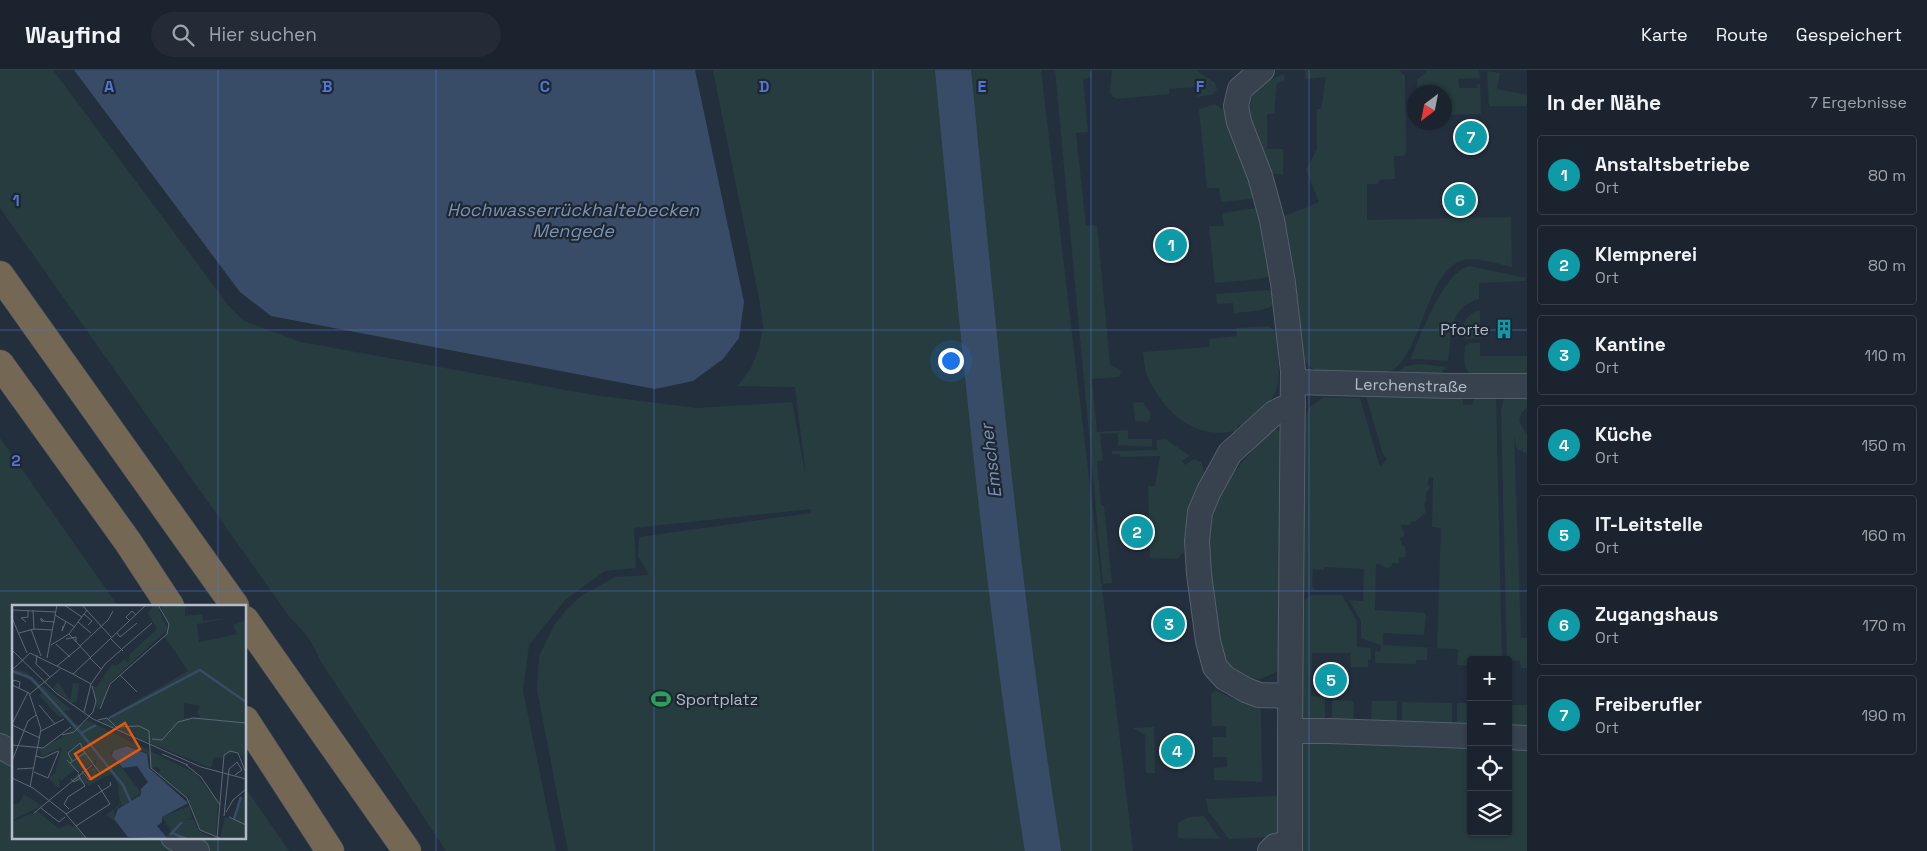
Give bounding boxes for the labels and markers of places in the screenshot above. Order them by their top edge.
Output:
pin: 7 [1455,118,1487,156]
pin: 6 [1444,181,1476,219]
pin: 1 [1155,226,1187,264]
building icon: Pforte [1493,318,1515,340]
place label: Pforte [1440,319,1489,340]
pin: 2 [1121,513,1153,551]
pin: 3 [1153,605,1185,643]
pin: 5 [1315,661,1347,699]
sports icon: Sportplatz [650,688,672,710]
place label: Sportplatz [676,689,758,710]
pin: 4 [1161,732,1193,770]

